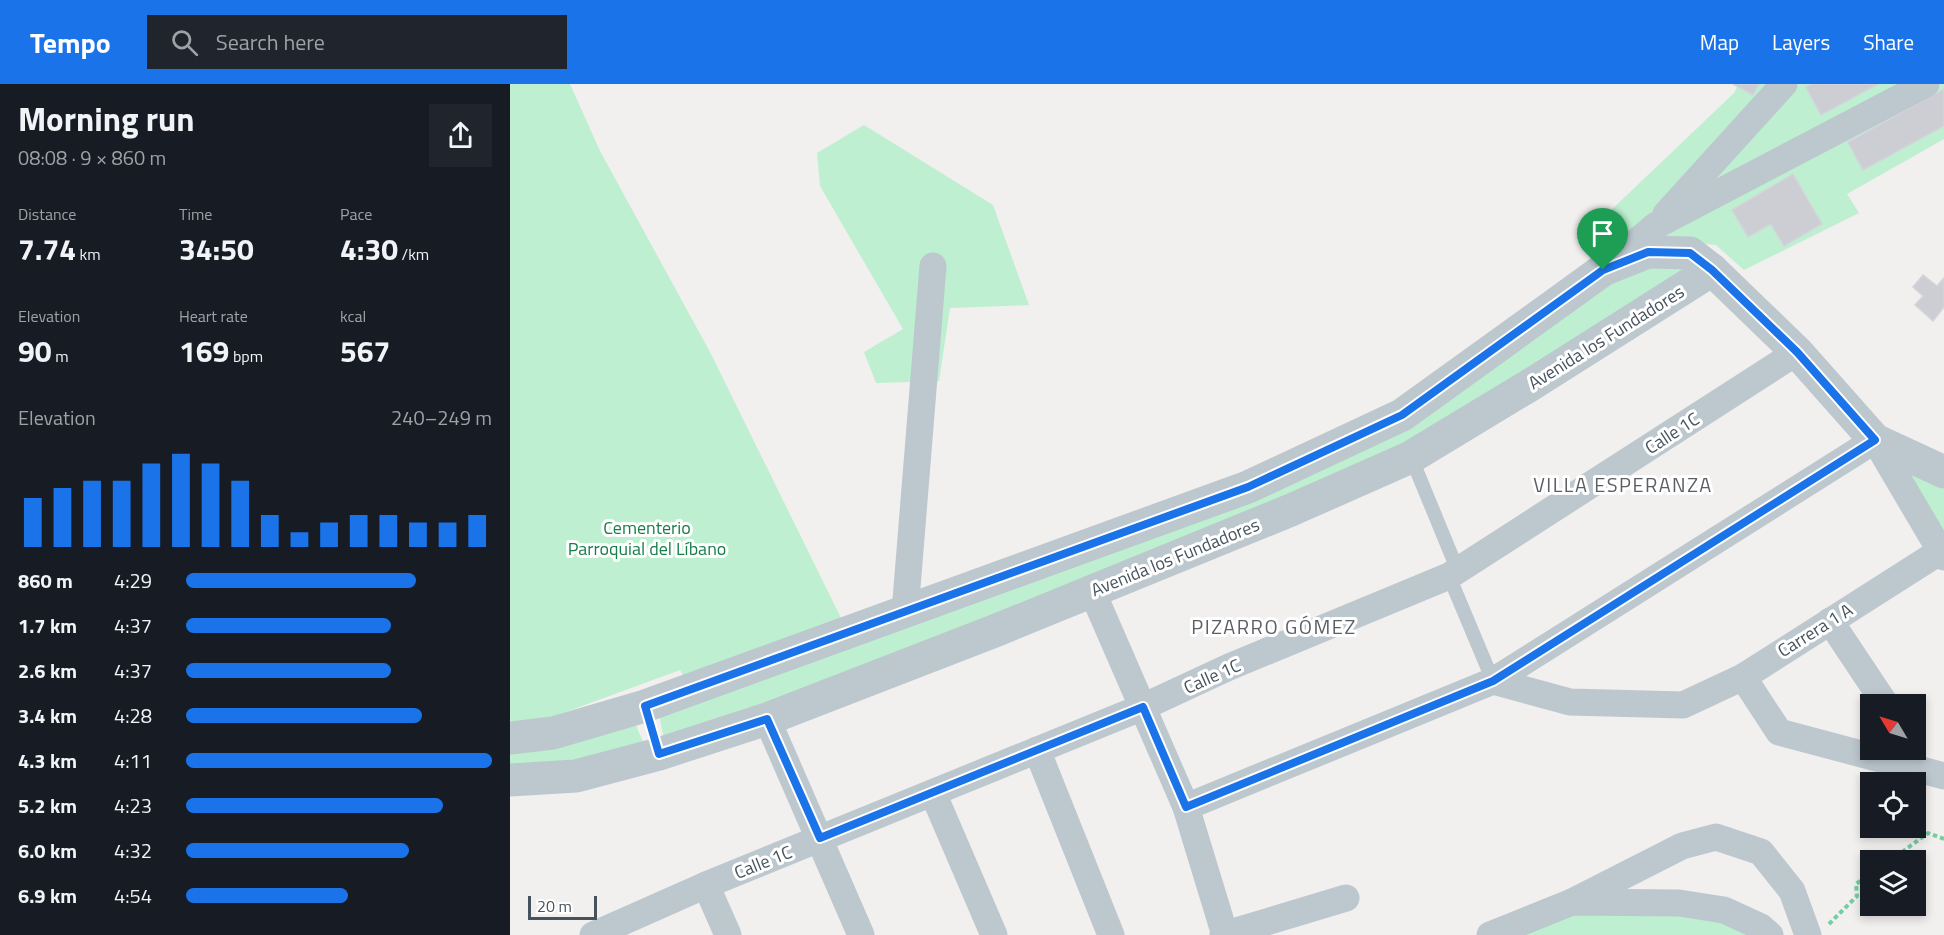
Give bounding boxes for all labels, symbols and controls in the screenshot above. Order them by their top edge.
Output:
search box [147,15,567,69]
text: Tempo [30,21,111,64]
text: Search here [216,25,325,59]
icon: search [168,26,201,59]
text: Map [1700,26,1739,58]
text: Layers [1772,26,1830,58]
text: Share [1863,26,1914,58]
text: Morning run [18,94,195,144]
button: share [429,104,492,167]
text: 08:08 · 9 × 860 m [18,142,166,173]
text: Distance [18,202,76,226]
text: Time [179,202,212,226]
text: Pace [340,202,372,226]
pin [1577,208,1628,270]
icon: arrive [1586,217,1619,250]
text: 7.74 [18,226,76,272]
text: 34:50 [179,226,254,272]
text: 4:30 [340,226,398,272]
text: km [76,242,101,266]
text: /km [398,242,429,266]
street label: Avenida los Fundadores [1523,278,1689,396]
text: Elevation [18,304,80,328]
text: Heart rate [179,304,248,328]
text: kcal [340,304,366,328]
text: 90 [18,328,52,374]
text: 169 [179,328,229,374]
text: 567 [340,328,390,374]
text: m [52,344,69,368]
text: bpm [229,344,263,368]
text: Elevation [18,402,96,433]
text: 240–249 m [391,402,492,433]
street label: Calle 1C [1639,405,1705,461]
district label: VILLA ESPERANZA [1533,469,1713,500]
street label: Avenida los Fundadores [1087,511,1263,603]
park label: Cementerio Parroquial del Líbano [568,514,726,562]
text: 860 m [18,565,73,596]
text: 4:29 [114,565,152,596]
street label: Carrera 1 A [1772,596,1858,664]
text: 1.7 km [18,610,77,641]
text: 4:37 [114,610,152,641]
district label: PIZARRO GÓMEZ [1191,611,1357,642]
street label: Calle 1C [1179,651,1245,701]
text: 2.6 km [18,655,77,686]
text: 4:37 [114,655,152,686]
north arrow [1860,694,1926,760]
map controls [1860,694,1926,916]
text: 3.4 km [18,700,77,731]
text: 4:28 [114,700,152,731]
text: 4.3 km [18,745,77,776]
text: 4:11 [114,745,152,776]
button: locate [1860,772,1926,838]
text: 5.2 km [18,790,77,821]
text: 4:23 [114,790,152,821]
text: 6.0 km [18,835,77,866]
text: 4:32 [114,835,152,866]
street label: Calle 1C [730,838,796,886]
button: layers [1860,850,1926,916]
text: 6.9 km [18,880,77,911]
text: 4:54 [114,880,152,911]
scale bar [528,893,597,920]
text: 20 m [537,894,572,918]

